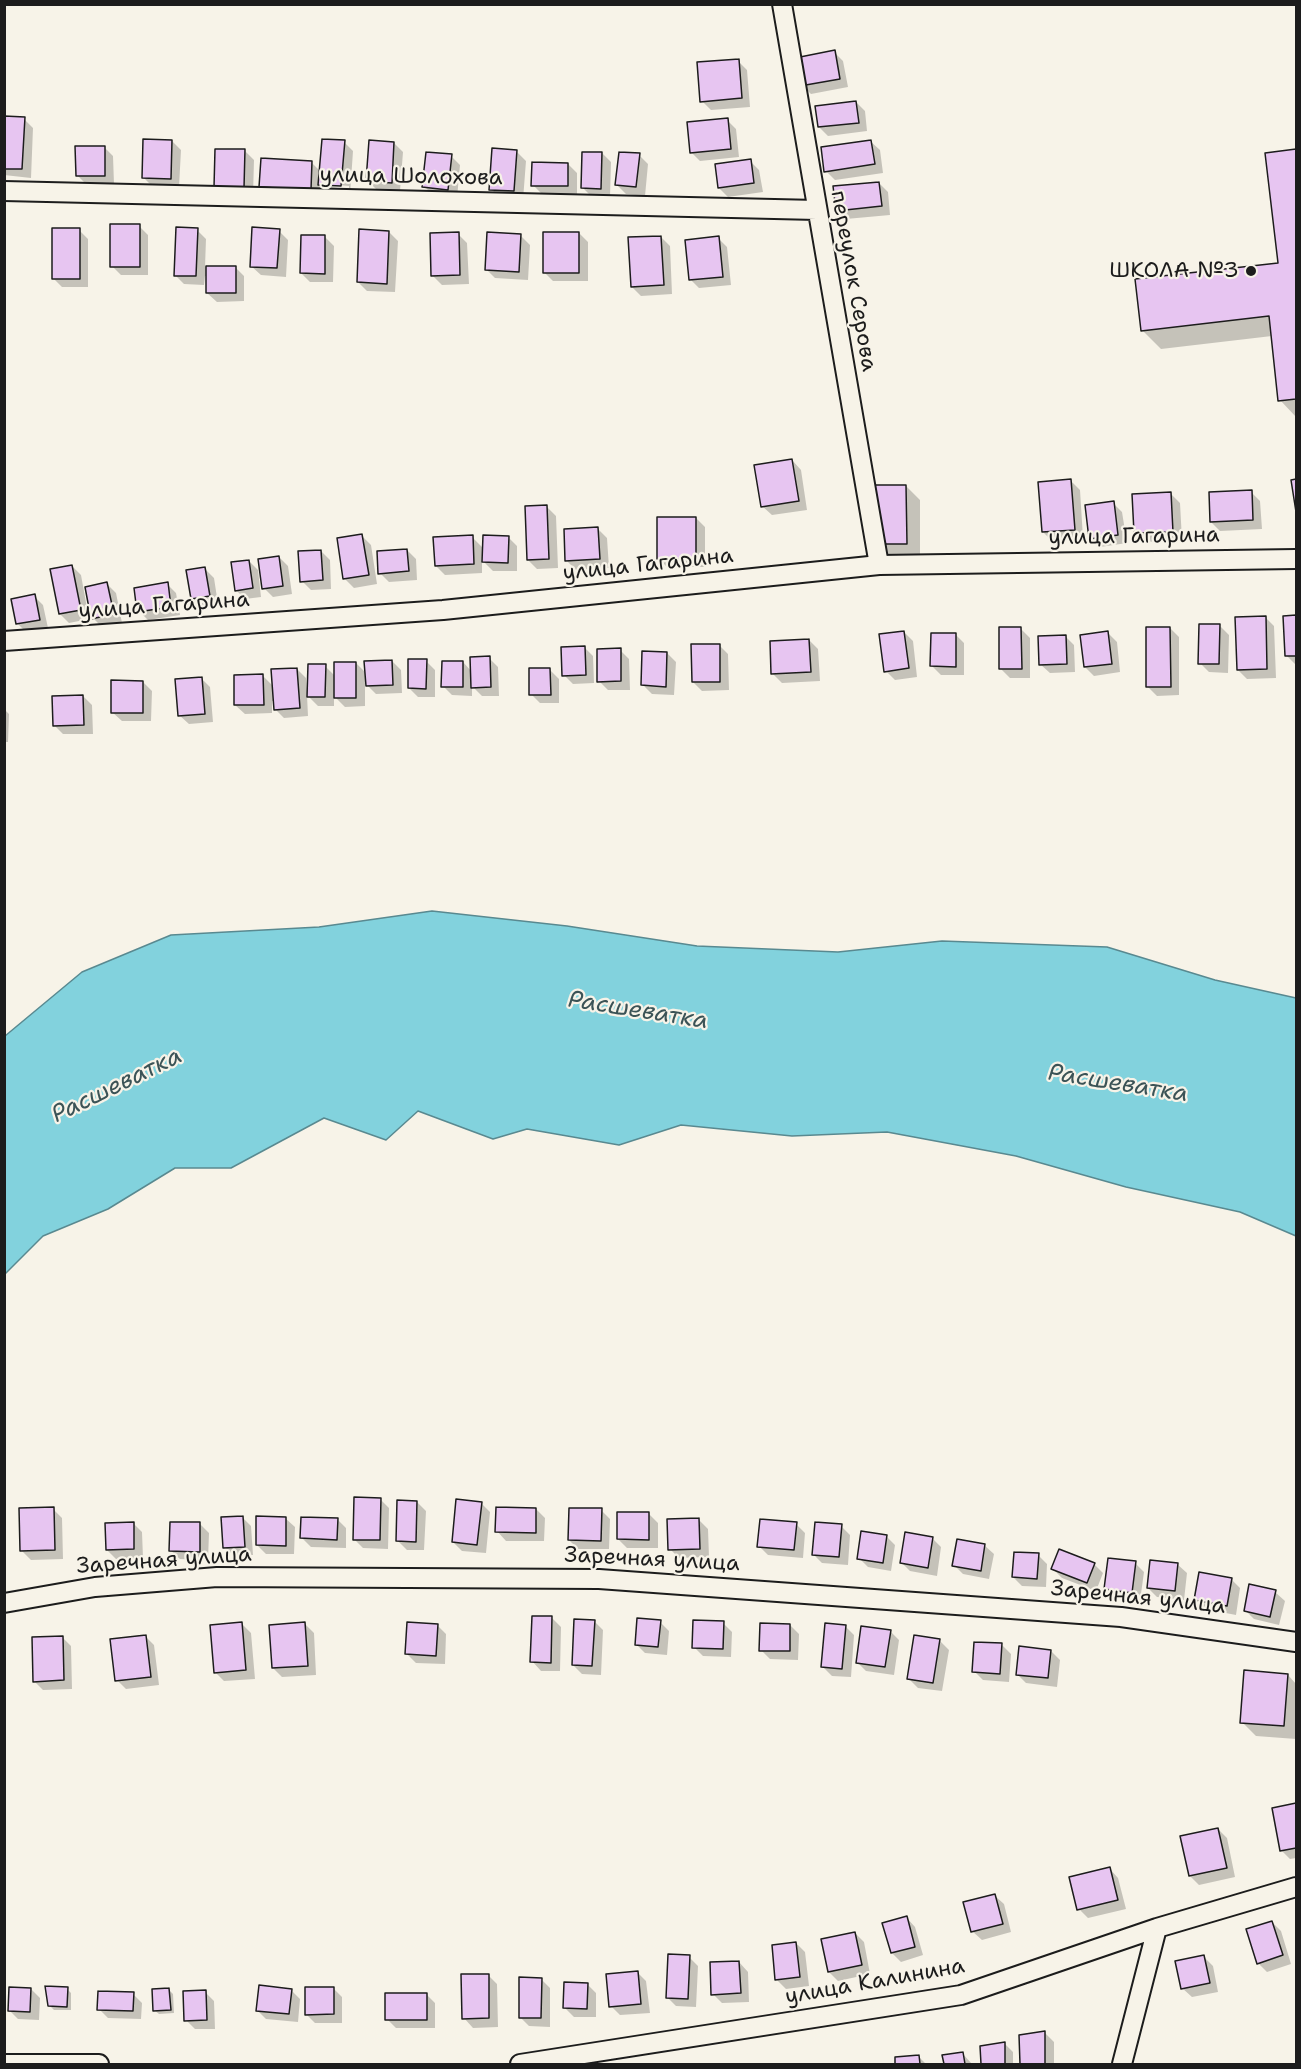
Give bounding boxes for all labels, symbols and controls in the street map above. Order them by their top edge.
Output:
street label: улица Шолохова [319,162,503,192]
street label: переулок Серова [824,189,882,373]
place label: ШКОЛА №3 [1109,258,1239,284]
marker: ШКОЛА №3 [1244,264,1258,278]
street label: улица Гагарина [1048,522,1220,552]
street label: улица Гагарина [561,543,735,587]
street label: улица Гагарина [78,587,250,625]
water label: Расшеватка [566,986,710,1036]
water label: Расшеватка [47,1042,187,1130]
water label: Расшеватка [1046,1059,1190,1109]
street label: Заречная улица [76,1542,252,1580]
street label: Заречная улица [564,1542,740,1578]
street label: Заречная улица [1049,1576,1227,1620]
street label: улица Калинина [783,1953,967,2011]

